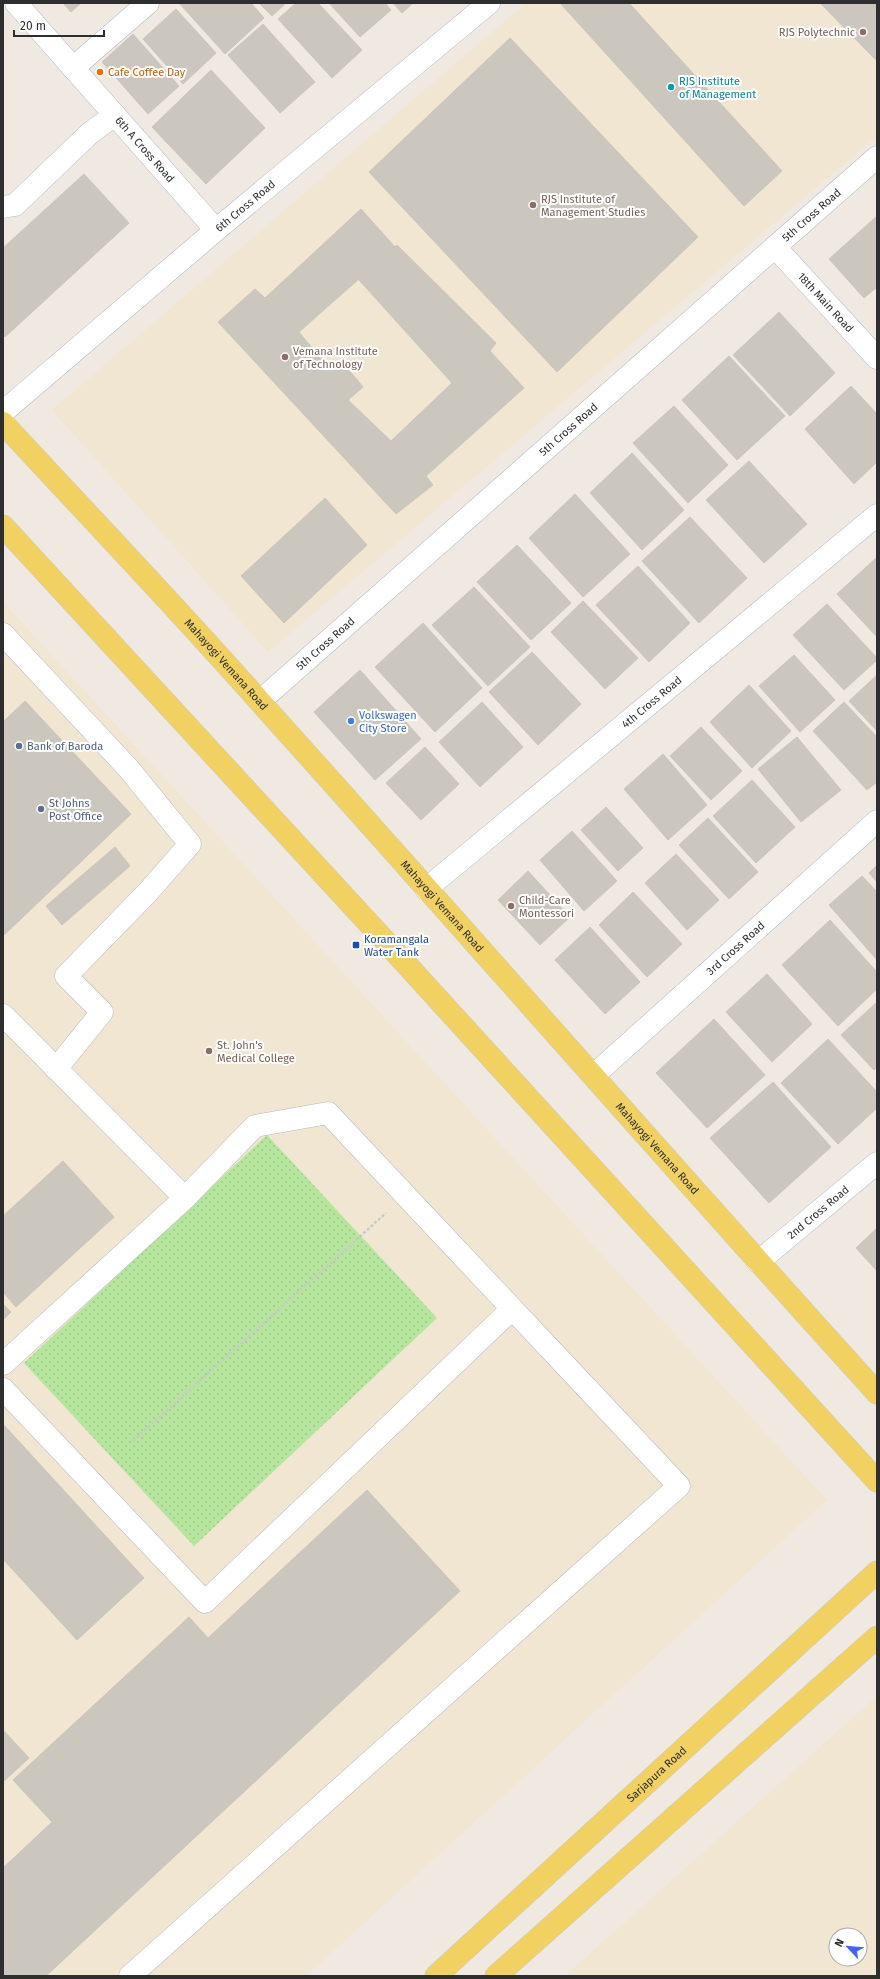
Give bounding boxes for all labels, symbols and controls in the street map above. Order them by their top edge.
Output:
scale bar [14,12,104,38]
text: 20 m [20,19,46,33]
place label: RJS Polytechnic [779,26,855,39]
marker: RJS Polytechnic [858,27,868,37]
place label: Cafe Coffee Day [108,66,186,79]
marker: Cafe Coffee Day [95,67,105,77]
place label: RJS Institute of Management [679,75,756,101]
marker: RJS Institute of Management [666,82,676,92]
street label: 6th A Cross Road [112,114,177,185]
street label: 6th Cross Road [213,178,278,235]
street label: 5th Cross Road [780,186,844,245]
place label: RJS Institute of Management Studies [541,193,645,219]
marker: RJS Institute of Management Studies [528,200,538,210]
street label: 18th Main Road [795,270,856,335]
place label: Vemana Institute of Technology [293,345,378,371]
marker: Vemana Institute of Technology [280,352,290,362]
street label: 5th Cross Road [537,400,601,459]
street label: 5th Cross Road [294,615,358,673]
street label: Mahayogi Vemana Road [182,617,270,713]
street label: 4th Cross Road [619,674,685,731]
place label: Volkswagen City Store [359,709,417,735]
marker: Volkswagen City Store [346,716,356,726]
place label: Bank of Baroda [27,740,103,753]
marker: Bank of Baroda [14,741,24,751]
place label: St Johns Post Office [49,797,102,823]
marker: St Johns Post Office [36,804,46,814]
street label: Mahayogi Vemana Road [398,858,486,955]
place label: Child-Care Montessori [519,894,574,920]
marker: Child-Care Montessori [506,901,516,911]
street label: 3rd Cross Road [704,919,768,978]
place label: Koramangala Water Tank [364,933,429,959]
marker: Koramangala Water Tank [351,940,361,950]
place label: St. John's Medical College [217,1039,295,1065]
marker: St. John's Medical College [204,1046,214,1056]
street label: Mahayogi Vemana Road [613,1100,701,1197]
street label: 2nd Cross Road [785,1183,852,1242]
street label: Sarjapura Road [624,1744,689,1805]
north arrow [828,1927,868,1967]
text: N [832,1937,847,1949]

